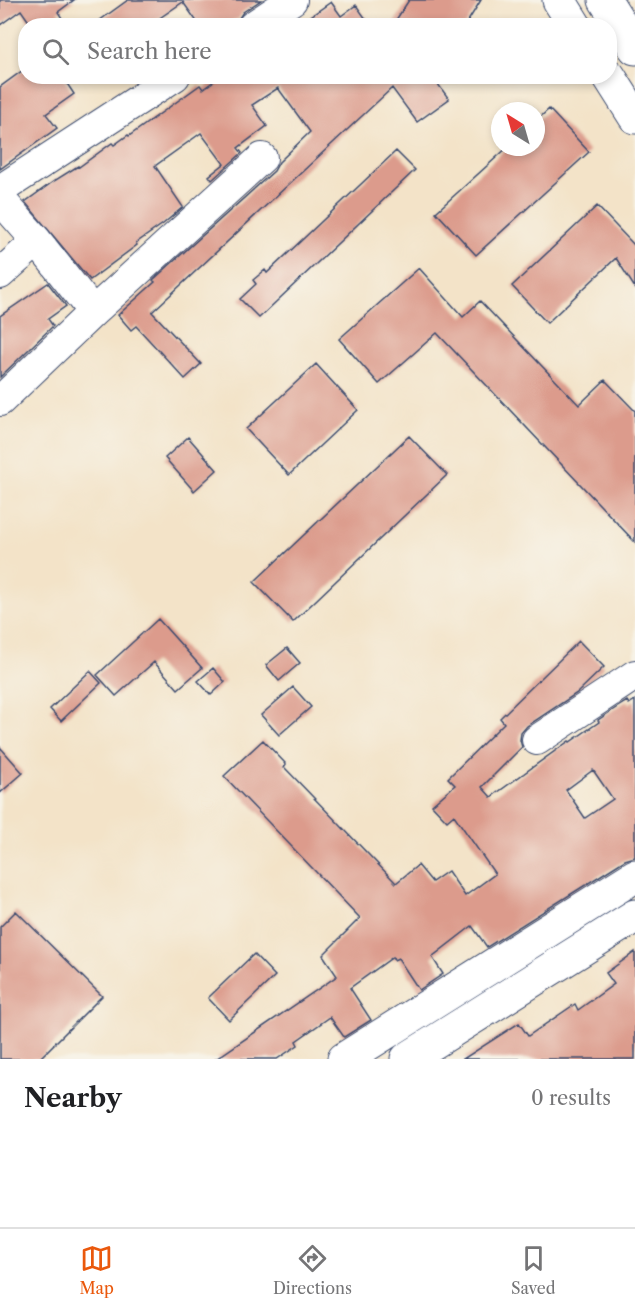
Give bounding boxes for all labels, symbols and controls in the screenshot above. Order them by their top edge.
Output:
search box [18,18,617,84]
icon: search [39,35,72,68]
text: Search here [87,38,212,65]
north arrow [491,102,545,156]
text: Nearby [24,1082,122,1114]
text: 0 results [531,1086,611,1110]
tab: Map [80,1242,114,1298]
tab: Directions [273,1242,352,1298]
tab: Saved [511,1242,555,1298]

